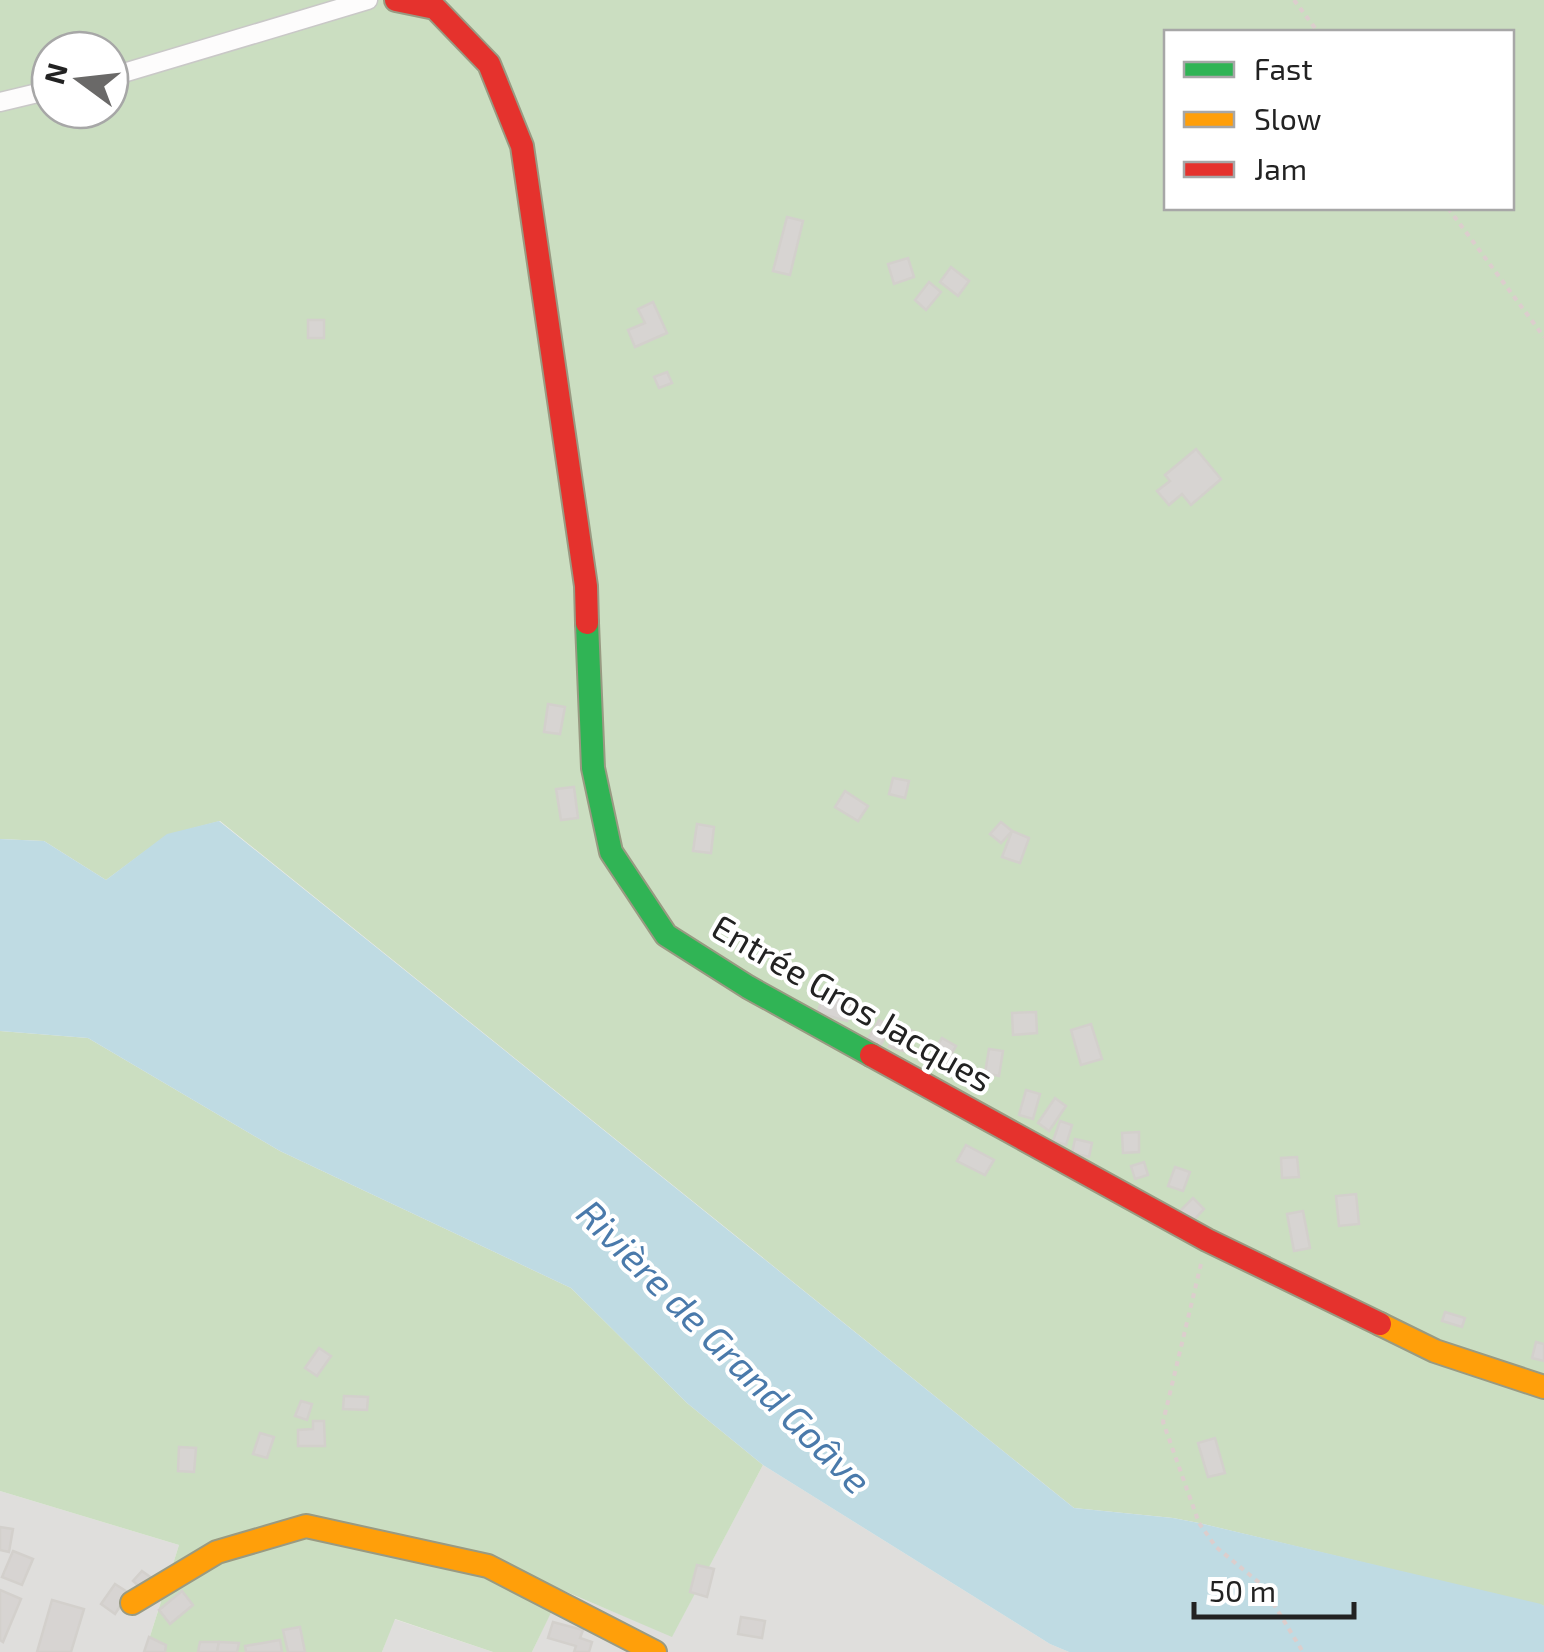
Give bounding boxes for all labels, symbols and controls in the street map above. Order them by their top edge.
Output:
north arrow [30,30,130,130]
legend [1164,30,1514,210]
text: Fast [1254,50,1313,86]
text: N [36,59,74,87]
text: Slow [1254,100,1321,136]
text: Jam [1254,150,1307,186]
street label: Entrée Gros Jacques [705,905,1001,1099]
water label: Rivière de Grand Goâve [568,1189,882,1503]
scale bar [1194,1557,1354,1619]
text: 50 m [1209,1572,1276,1608]

